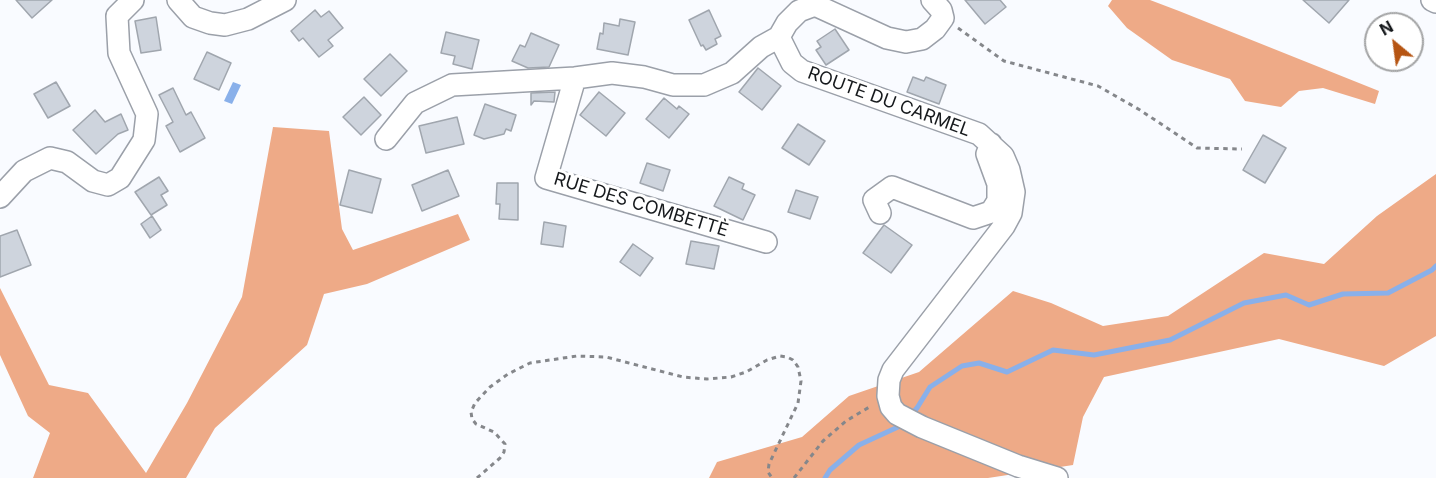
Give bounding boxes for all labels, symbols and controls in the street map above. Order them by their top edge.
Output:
north arrow [1364,12,1424,72]
text: N [1376,16,1396,40]
street label: ROUTE DU CARMEL [805,62,973,142]
street label: RUE DES COMBETTÈ [551,168,731,242]

